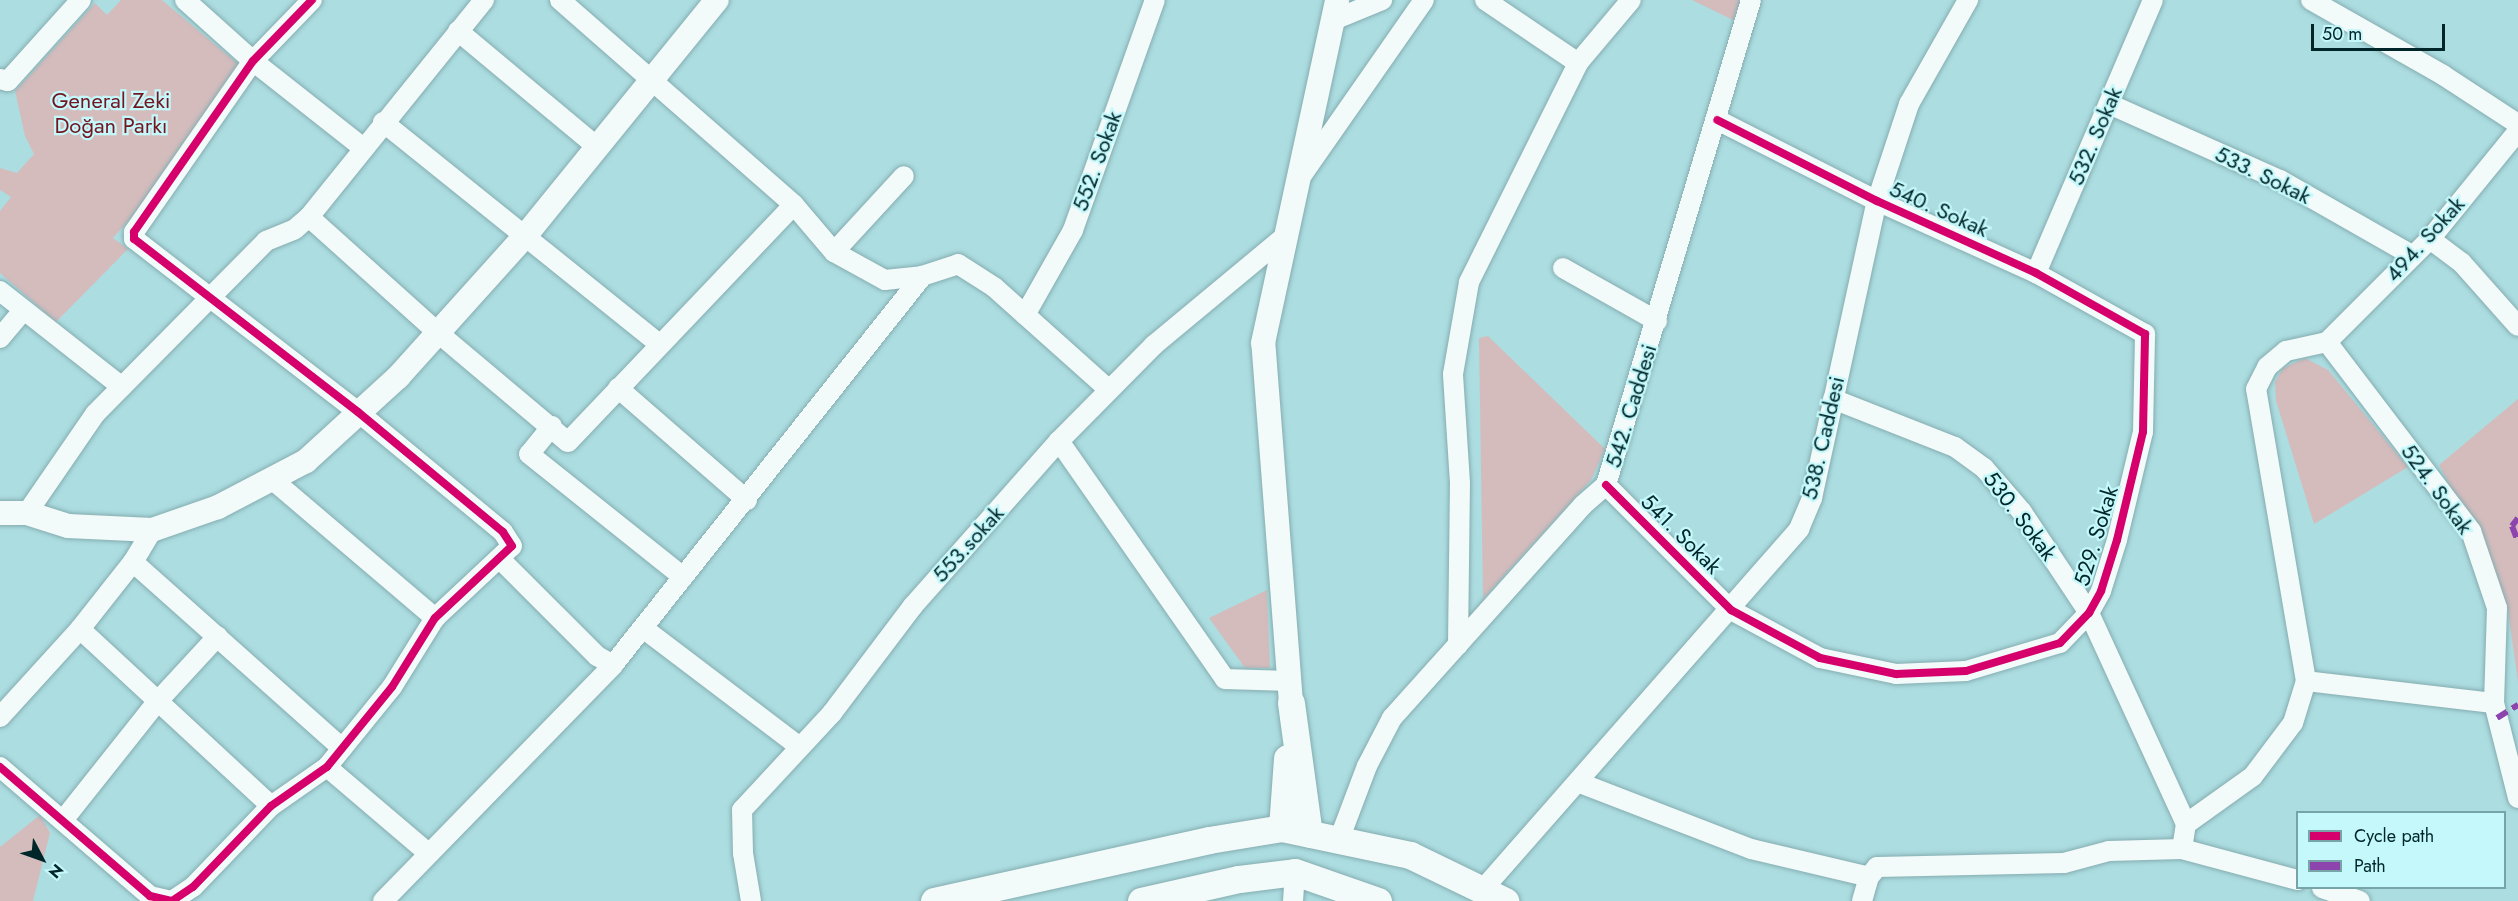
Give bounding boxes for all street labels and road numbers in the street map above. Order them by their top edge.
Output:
street label: 532. Sokak [2063,83,2127,189]
street label: 552. Sokak [1067,107,1127,215]
street label: 533. Sokak [2211,140,2315,210]
street label: 540. Sokak [1885,175,1993,243]
street label: 494. Sokak [2380,191,2470,287]
street label: 542. Caddesi [1600,341,1662,471]
street label: 538. Caddesi [1796,374,1850,502]
street label: 524. Sokak [2395,439,2479,539]
street label: 530. Sokak [1978,466,2062,566]
street label: 529. Sokak [2068,483,2124,589]
street label: 541. Sokak [1635,488,1727,580]
street label: 553.sokak [927,500,1009,588]

